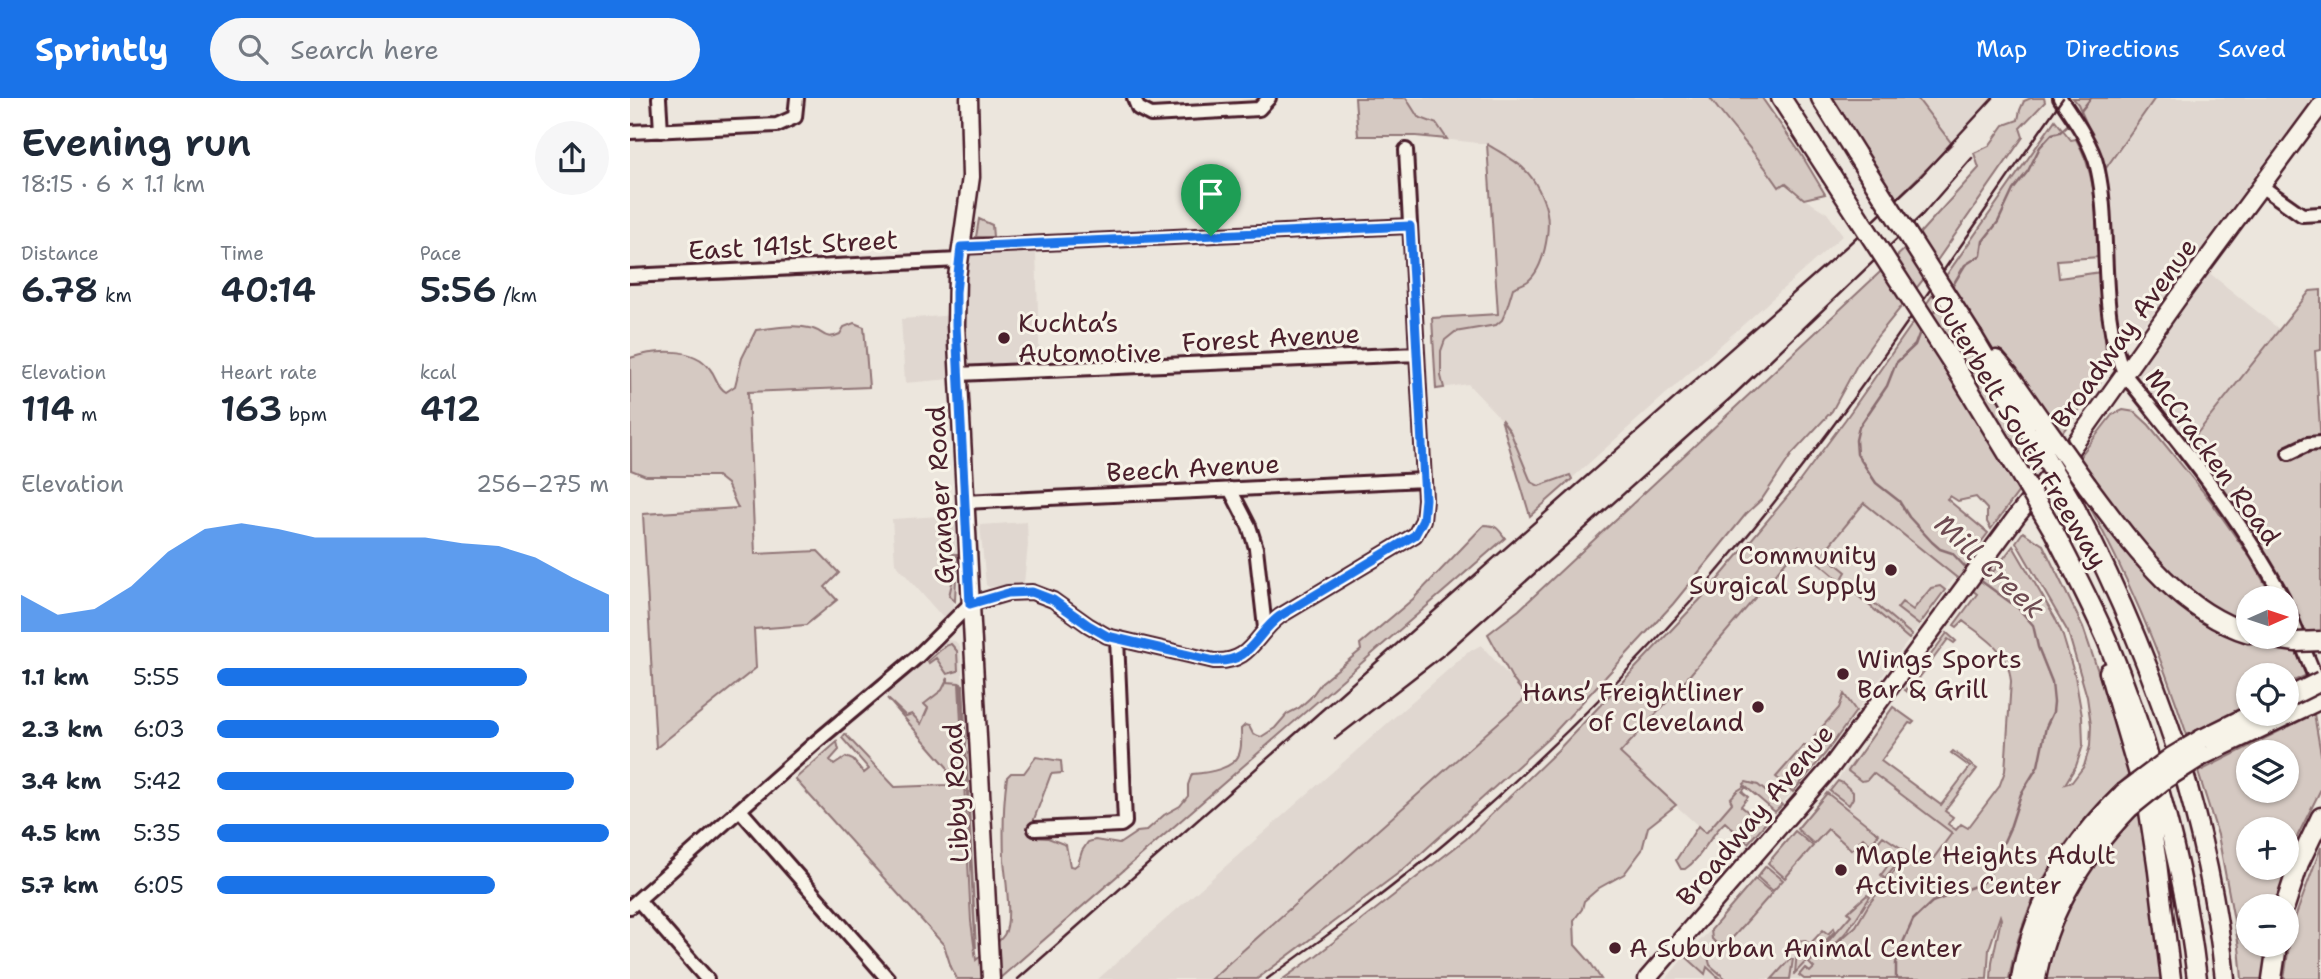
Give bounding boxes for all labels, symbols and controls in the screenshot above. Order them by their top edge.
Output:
search box [210,18,700,81]
text: Sprintly [35,27,168,72]
icon: search [234,30,272,68]
text: Search here [290,32,439,67]
text: Map [1976,33,2027,65]
text: Directions [2065,33,2180,65]
text: Saved [2218,33,2286,65]
text: Evening run [21,117,251,168]
button: share [535,121,609,195]
pin [1181,164,1241,236]
text: 18:15 · 6 × 1.1 km [21,169,205,199]
icon: arrive [1192,175,1230,213]
street label: East 141st Street [687,222,899,267]
street label: Broadway Avenue [2043,230,2205,435]
text: Distance [21,241,99,266]
text: Time [220,241,264,266]
text: Pace [420,241,461,266]
text: 6.78 [21,266,99,313]
text: 40:14 [220,266,316,313]
text: 5:56 [420,266,497,313]
text: km [99,283,132,308]
text: /km [497,283,537,308]
street label: Outerbelt South Freeway [1925,287,2116,574]
place label: Kuchta’s Automotive [1018,305,1162,370]
street label: Forest Avenue [1181,315,1361,360]
marker: Kuchta’s Automotive [996,330,1012,346]
text: Elevation [21,360,106,385]
text: Heart rate [220,360,317,385]
text: kcal [420,360,457,385]
street label: McCracken Road [2137,361,2289,552]
text: 114 [21,385,74,432]
text: 163 [220,385,282,432]
text: 412 [420,385,481,432]
text: m [74,402,97,427]
text: bpm [282,402,327,427]
street label: Granger Road [917,405,962,585]
street label: Beech Avenue [1105,445,1281,490]
text: Elevation [21,469,124,499]
text: 256–275 m [476,469,609,499]
water label: Mill Creek [1926,505,2054,627]
place label: Community Surgical Supply [1689,537,1877,602]
marker: Community Surgical Supply [1883,562,1899,578]
north arrow [2236,586,2300,649]
map controls [2236,586,2299,957]
place label: Wings Sports Bar & Grill [1857,641,2022,706]
text: 1.1 km [21,662,89,692]
text: 5:55 [133,662,179,692]
button: locate [2236,663,2299,726]
marker: Wings Sports Bar & Grill [1835,666,1851,682]
place label: Hans’ Freightliner of Cleveland [1522,674,1744,739]
marker: Hans’ Freightliner of Cleveland [1750,699,1766,715]
text: 2.3 km [21,714,103,744]
text: 6:03 [133,714,185,744]
street label: Broadway Avenue [1668,716,1841,913]
street label: Libby Road [934,722,977,864]
button: layers [2236,740,2299,803]
text: 3.4 km [21,766,101,796]
text: 5:42 [133,766,182,796]
button: + [2236,817,2299,880]
text: 4.5 km [21,818,101,848]
text: 5:35 [133,818,181,848]
place label: Maple Heights Adult Activities Center [1855,837,2116,902]
marker: Maple Heights Adult Activities Center [1833,862,1849,878]
text: 5.7 km [21,870,98,900]
text: 6:05 [133,870,184,900]
button: − [2236,894,2299,957]
place label: A Suburban Animal Center [1629,930,1963,965]
marker: A Suburban Animal Center [1607,940,1623,956]

